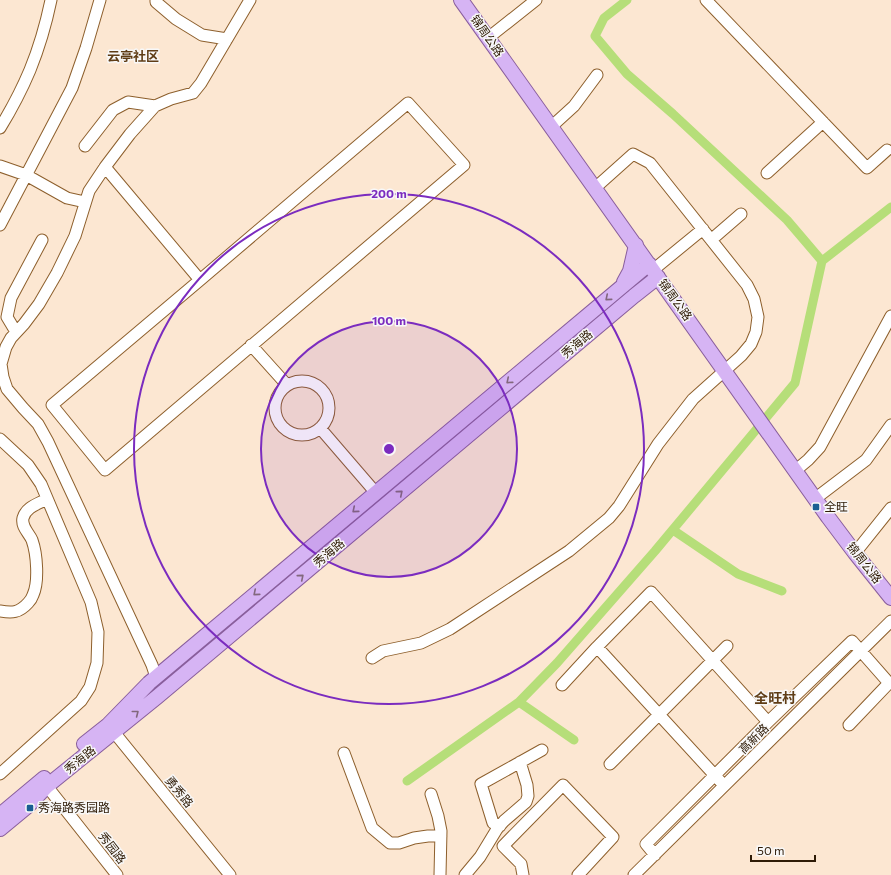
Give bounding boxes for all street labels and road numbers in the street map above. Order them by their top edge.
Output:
street label: 锦周公路 [468,12,507,59]
street label: 锦周公路 [656,276,696,323]
street label: 秀海路 [558,326,595,360]
street label: 秀海路 [310,535,347,569]
street label: 锦周公路 [844,539,885,586]
street label: 高新路 [736,721,771,756]
street label: 秀海路 [61,742,98,776]
street label: 勇秀路 [163,773,197,810]
street label: 秀园路 [96,829,129,866]

